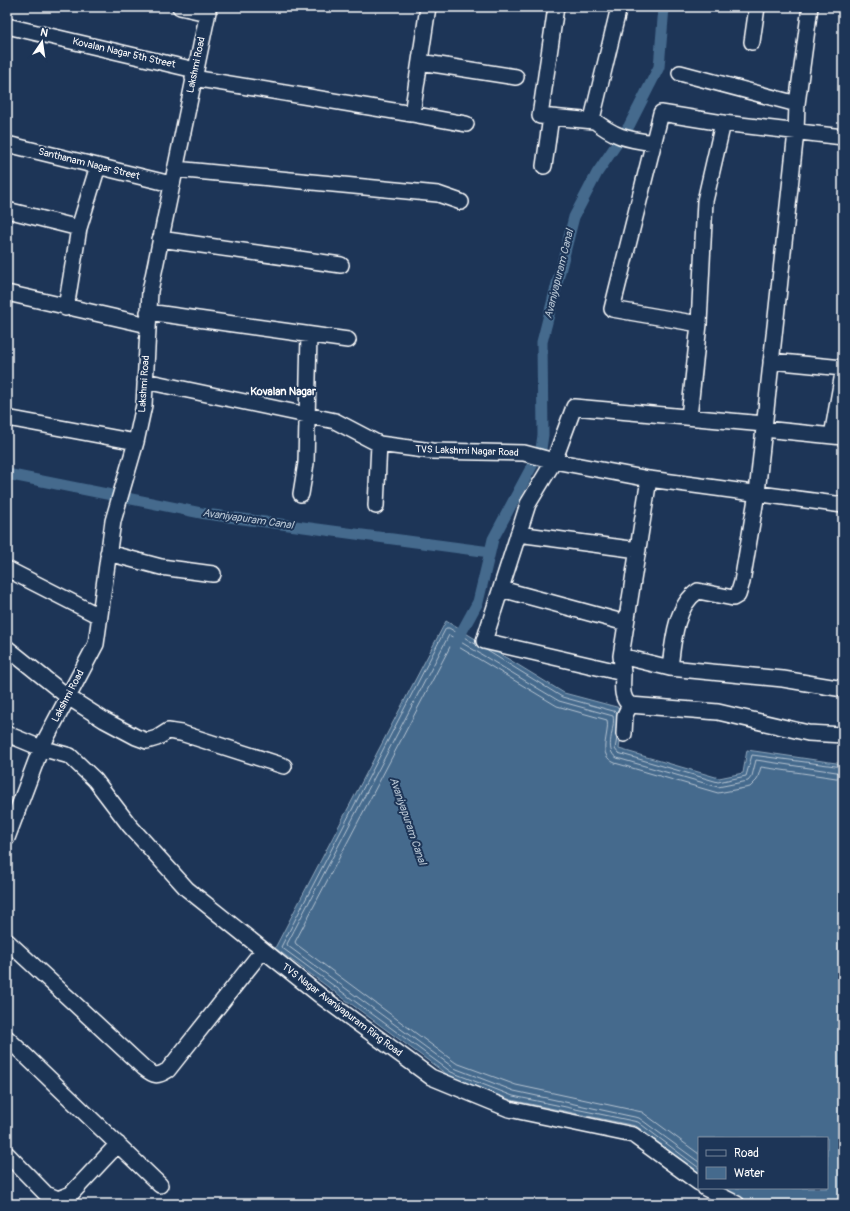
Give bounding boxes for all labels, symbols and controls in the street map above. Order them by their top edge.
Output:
north arrow [22,22,62,62]
text: N [39,26,50,40]
street label: Kovalan Nagar 5th Street [71,35,178,71]
street label: Lakshmi Road [184,36,208,94]
street label: Santhanam Nagar Street [37,146,142,183]
water label: Avaniyapuram Canal [542,227,577,320]
street label: Lakshmi Road [136,355,152,413]
district label: Kovalan Nagar [250,385,317,398]
street label: TVS Lakshmi Nagar Road [415,443,519,459]
water label: Avaniyapuram Canal [202,506,296,532]
street label: Lakshmi Road [49,668,87,724]
water label: Avaniyapuram Canal [387,776,430,868]
street label: TVS Nagar Avaniyapuram Ring Road [279,961,405,1059]
legend [698,1137,828,1189]
text: Road [734,1146,759,1161]
text: Water [734,1166,765,1181]

